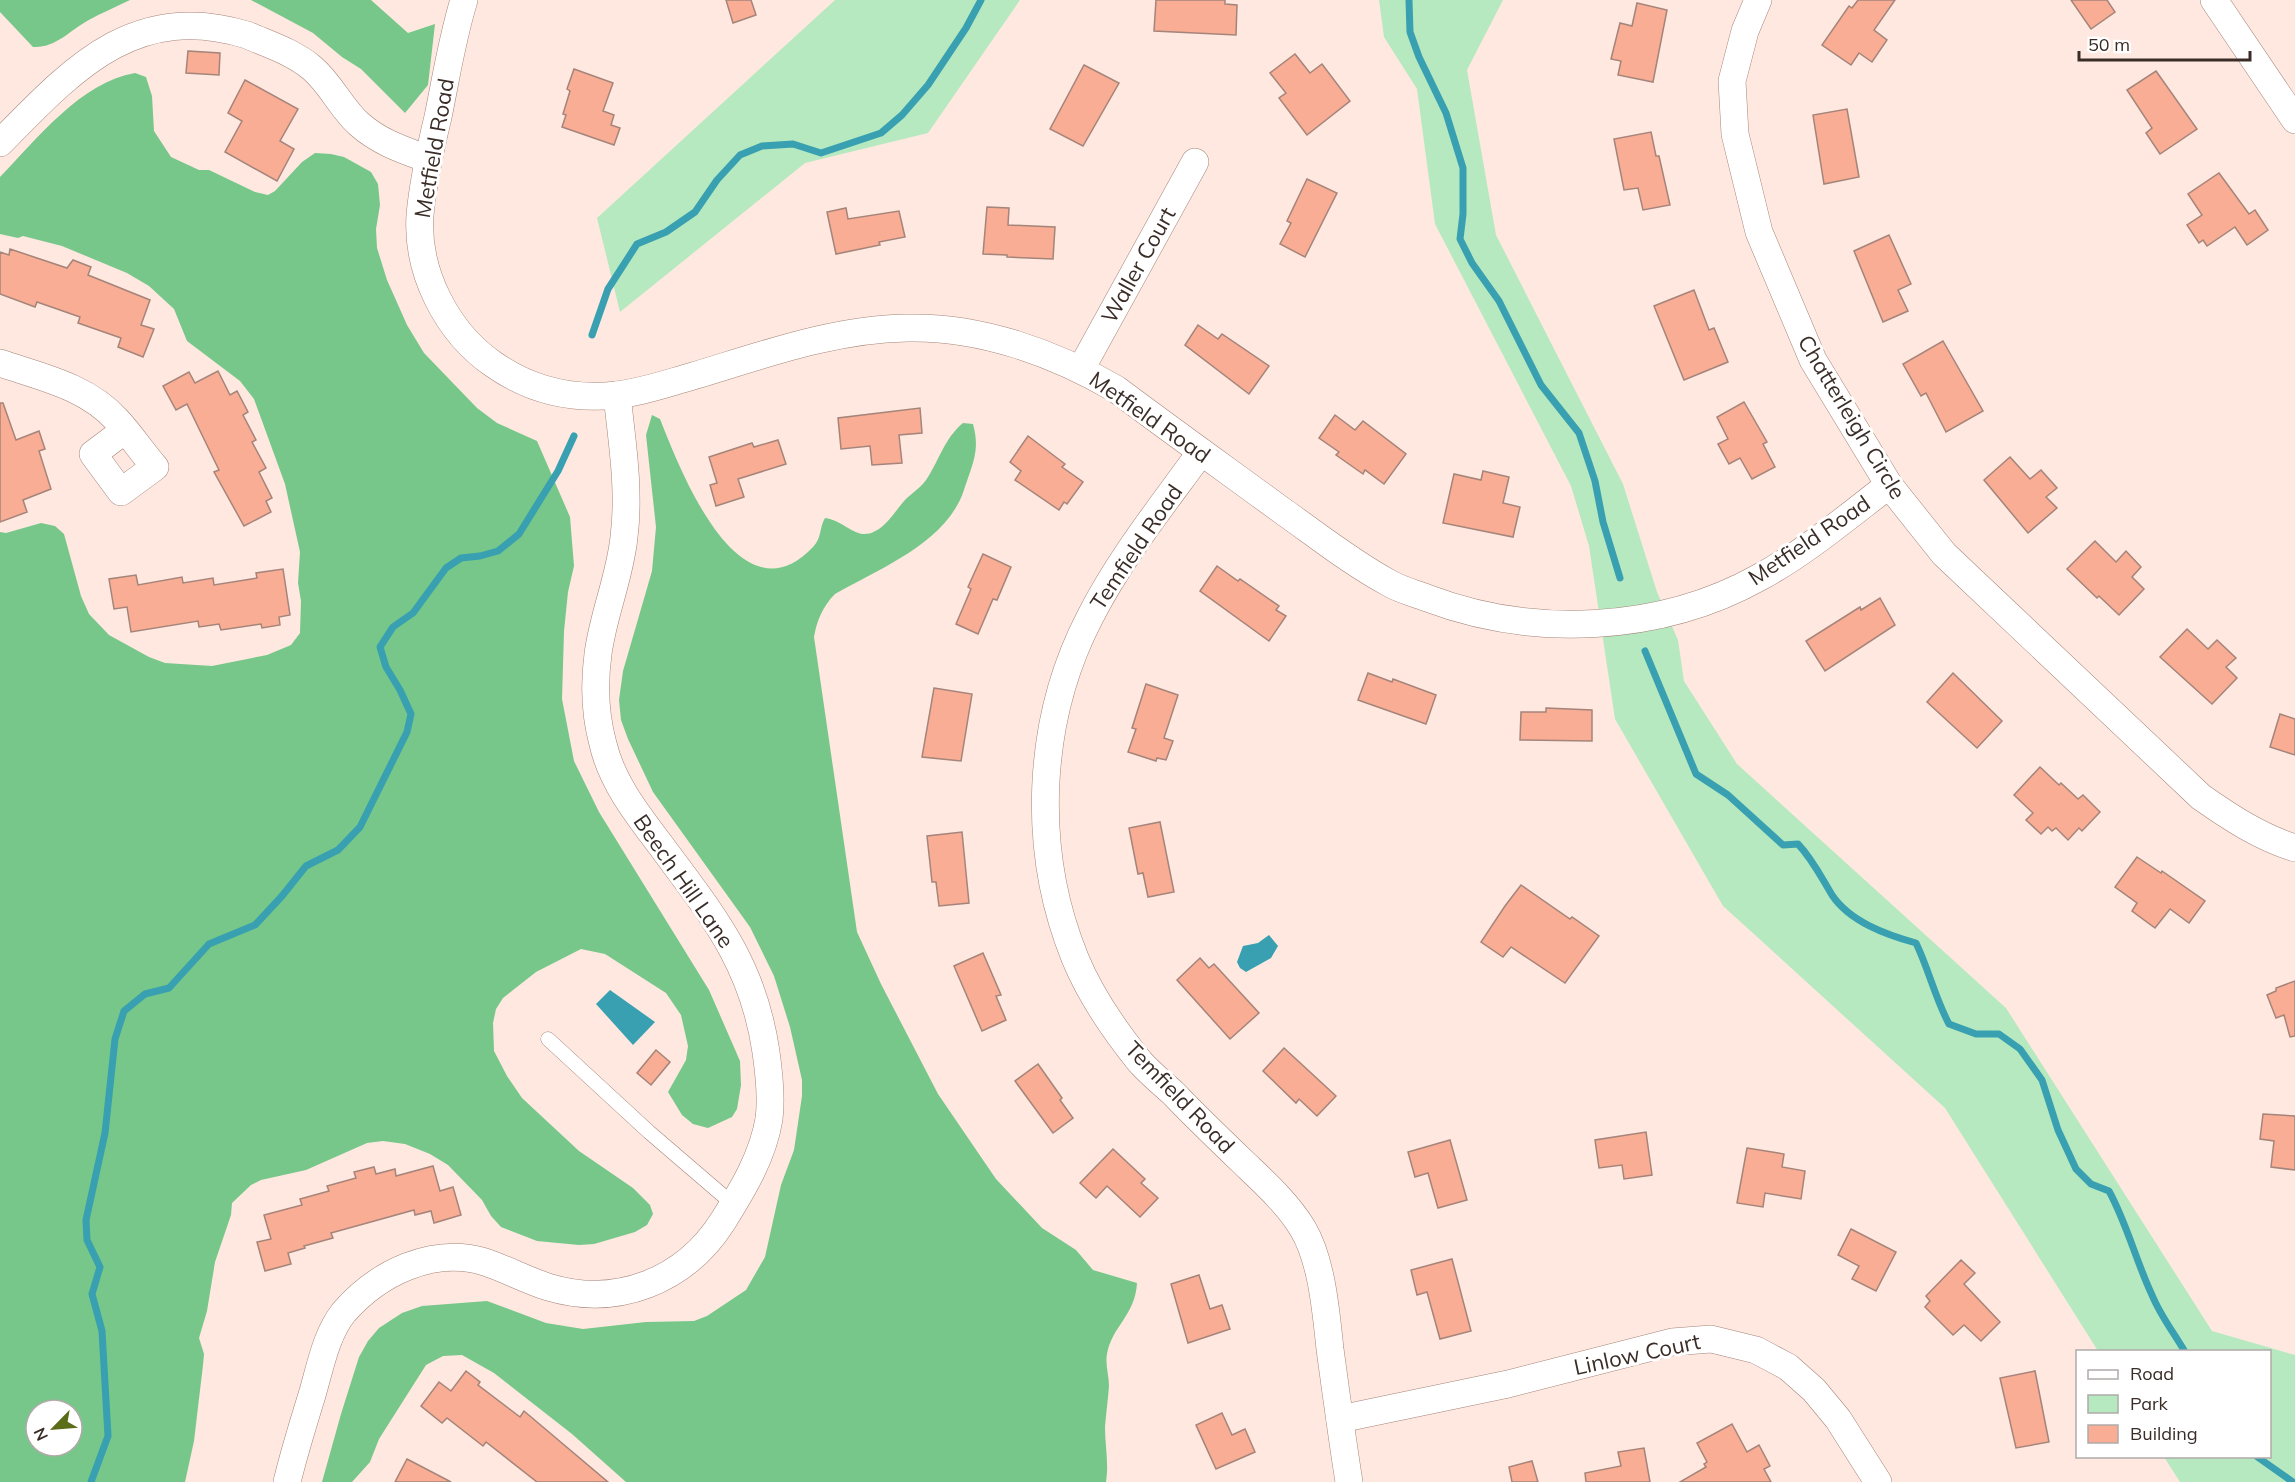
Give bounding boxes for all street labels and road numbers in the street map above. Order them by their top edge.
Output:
street label: Metfield Road [408,76,460,220]
street label: Waller Court [1095,202,1182,328]
street label: Chatterleigh Circle [1792,330,1912,504]
street label: Metfield Road [1084,365,1216,469]
street label: Temfield Road [1084,479,1188,615]
street label: Metfield Road [1743,489,1875,591]
street label: Beech Hill Lane [628,809,740,953]
street label: Temfield Road [1119,1035,1241,1159]
street label: Linlow Court [1571,1327,1703,1381]

